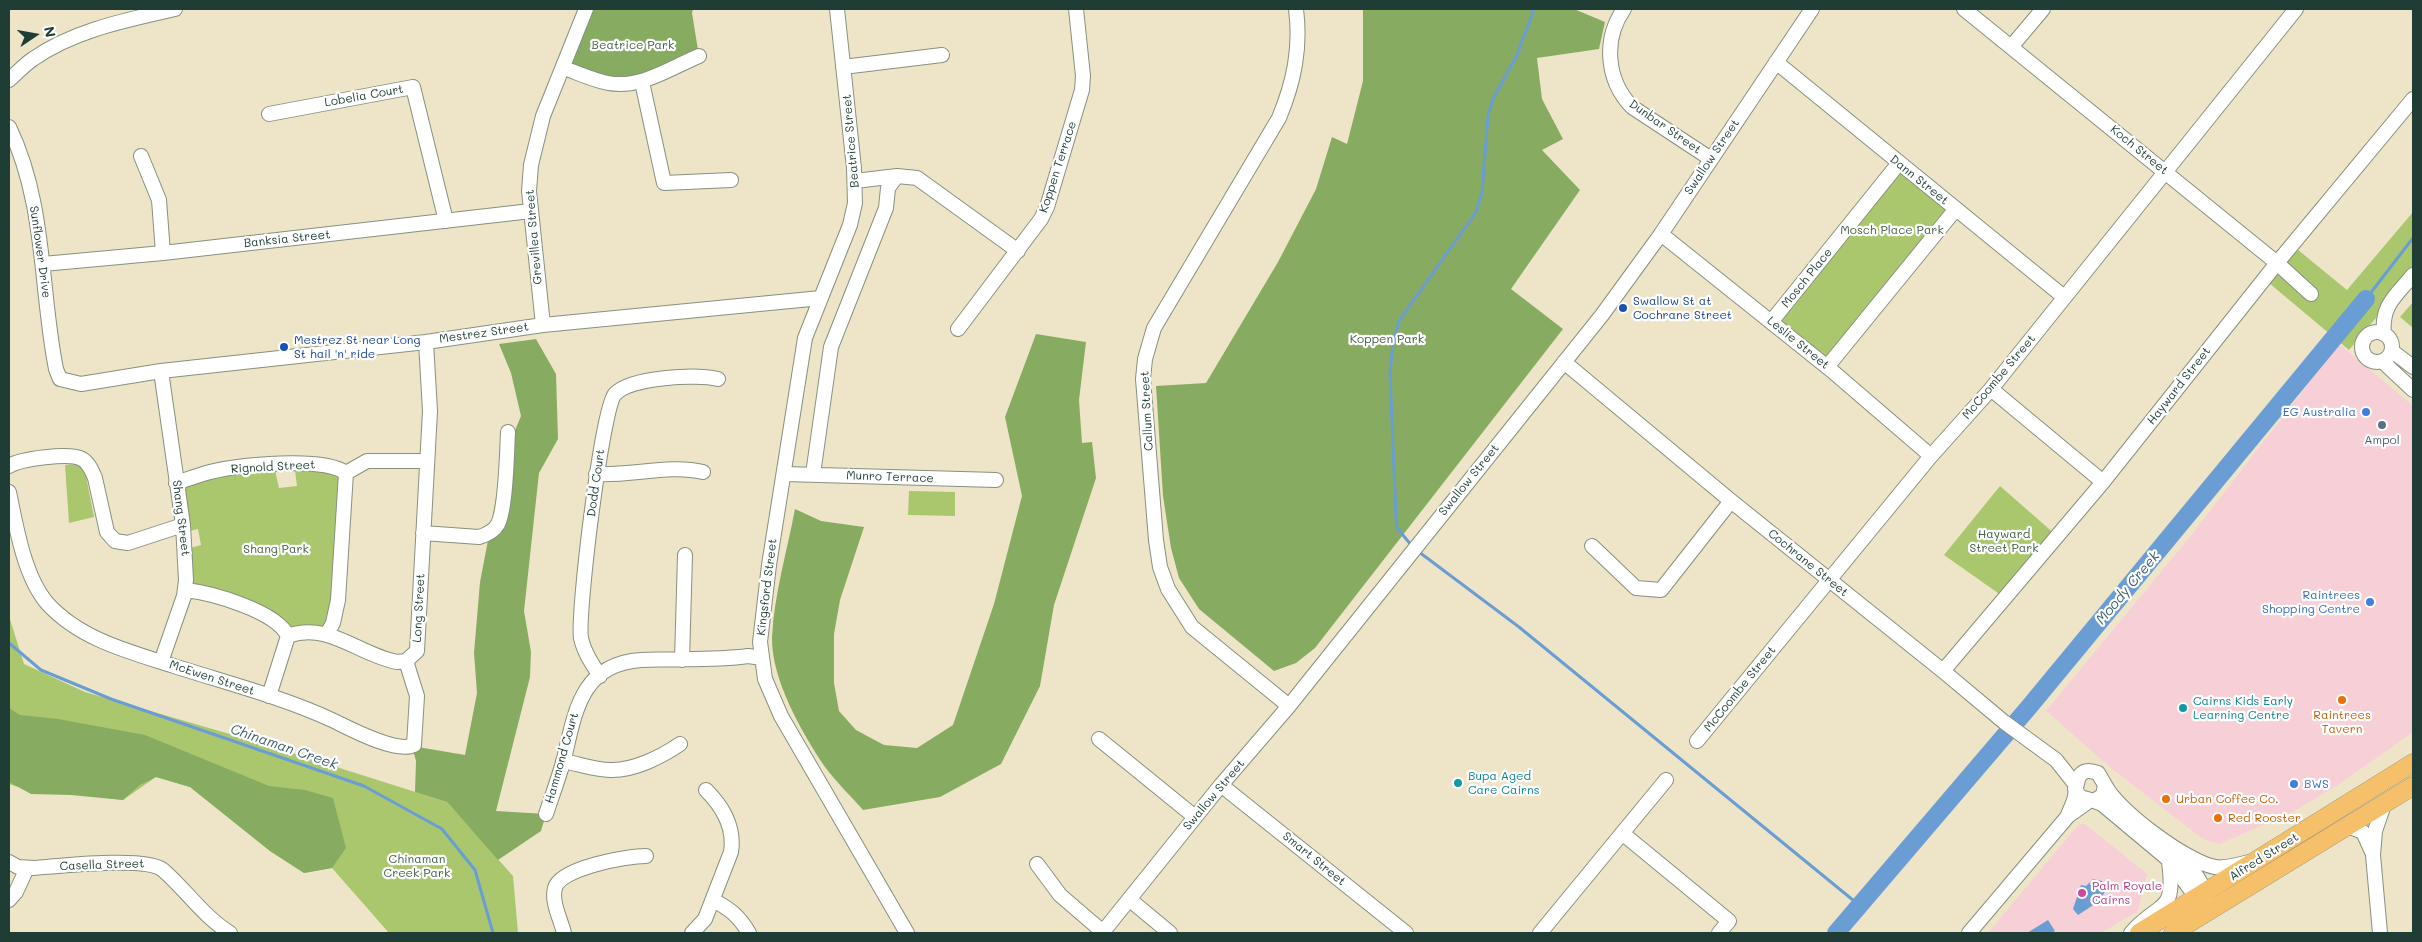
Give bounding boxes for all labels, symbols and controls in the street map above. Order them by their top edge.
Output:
north arrow [10,10,60,60]
text: N [40,25,61,39]
park label: Beatrice Park [592,38,674,52]
street label: Lobelia Court [323,82,405,110]
street label: Beatrice Street [840,94,862,188]
street label: Dunbar Street [1626,97,1704,157]
street label: Swallow Street [1681,116,1743,198]
street label: Koppen Terrace [1036,119,1080,215]
street label: Koch Street [2107,122,2171,178]
street label: Dann Street [1887,152,1951,208]
street label: Grevillea Street [523,189,545,285]
street label: Sunflower Drive [26,205,54,299]
park label: Mosch Place Park [1840,223,1944,237]
street label: Banksia Street [243,227,331,251]
street label: Mosch Place [1779,245,1835,311]
place label: Swallow St at Cochrane Street [1633,294,1732,322]
marker: Swallow St at Cochrane Street [1617,302,1629,314]
street label: Leslie Street [1764,314,1832,372]
street label: Mestrez Street [438,320,530,346]
park label: Koppen Park [1350,332,1424,346]
street label: McCoombe Street [1959,332,2039,422]
place label: Mestrez St near Long St hail 'n' ride [294,333,420,361]
marker: Mestrez St near Long St hail 'n' ride [278,341,290,353]
street label: Hayward Street [2144,344,2214,428]
street label: Callum Street [1138,371,1156,451]
place label: EG Australia [2283,405,2356,419]
marker: EG Australia [2360,406,2372,418]
marker: Ampol [2376,419,2388,431]
place label: Ampol [2364,433,2400,447]
street label: Swallow Street [1436,441,1502,519]
street label: Dodd Court [584,448,608,518]
street label: Rignold Street [230,458,316,476]
street label: Munro Terrace [846,468,934,486]
street label: Shang Street [169,479,193,557]
street label: Cochrane Street [1765,526,1851,600]
park label: Hayward Street Park [1969,527,2039,555]
street label: Kingsford Street [754,538,780,636]
park label: Shang Park [243,542,309,556]
water label: Moody Creek [2093,548,2163,628]
street label: Long Street [410,573,428,643]
place label: Raintrees Shopping Centre [2262,588,2360,616]
marker: Raintrees Shopping Centre [2364,596,2376,608]
street label: McCoombe Street [1701,643,1779,735]
street label: McEwen Street [167,657,257,699]
place label: Cairns Kids Early Learning Centre [2193,694,2293,722]
marker: Raintrees Tavern [2336,694,2348,706]
marker: Cairns Kids Early Learning Centre [2177,702,2189,714]
place label: Raintrees Tavern [2313,708,2371,736]
street label: Hammond Court [542,711,582,805]
water label: Chinaman Creek [228,721,340,773]
street label: Swallow Street [1180,757,1248,833]
place label: Bupa Aged Care Cairns [1468,769,1540,797]
marker: Bupa Aged Care Cairns [1452,777,1464,789]
place label: BWS [2304,777,2329,791]
marker: BWS [2288,778,2300,790]
place label: Urban Coffee Co. [2176,792,2279,806]
marker: Urban Coffee Co. [2160,793,2172,805]
place label: Red Rooster [2228,811,2301,825]
marker: Red Rooster [2212,812,2224,824]
street label: Smart Street [1279,829,1349,889]
street label: Alfred Street [2227,830,2301,884]
park label: Chinaman Creek Park [384,852,450,880]
street label: Casella Street [59,856,145,874]
place label: Palm Royale Cairns [2092,879,2162,907]
marker: Palm Royale Cairns [2076,887,2088,899]

